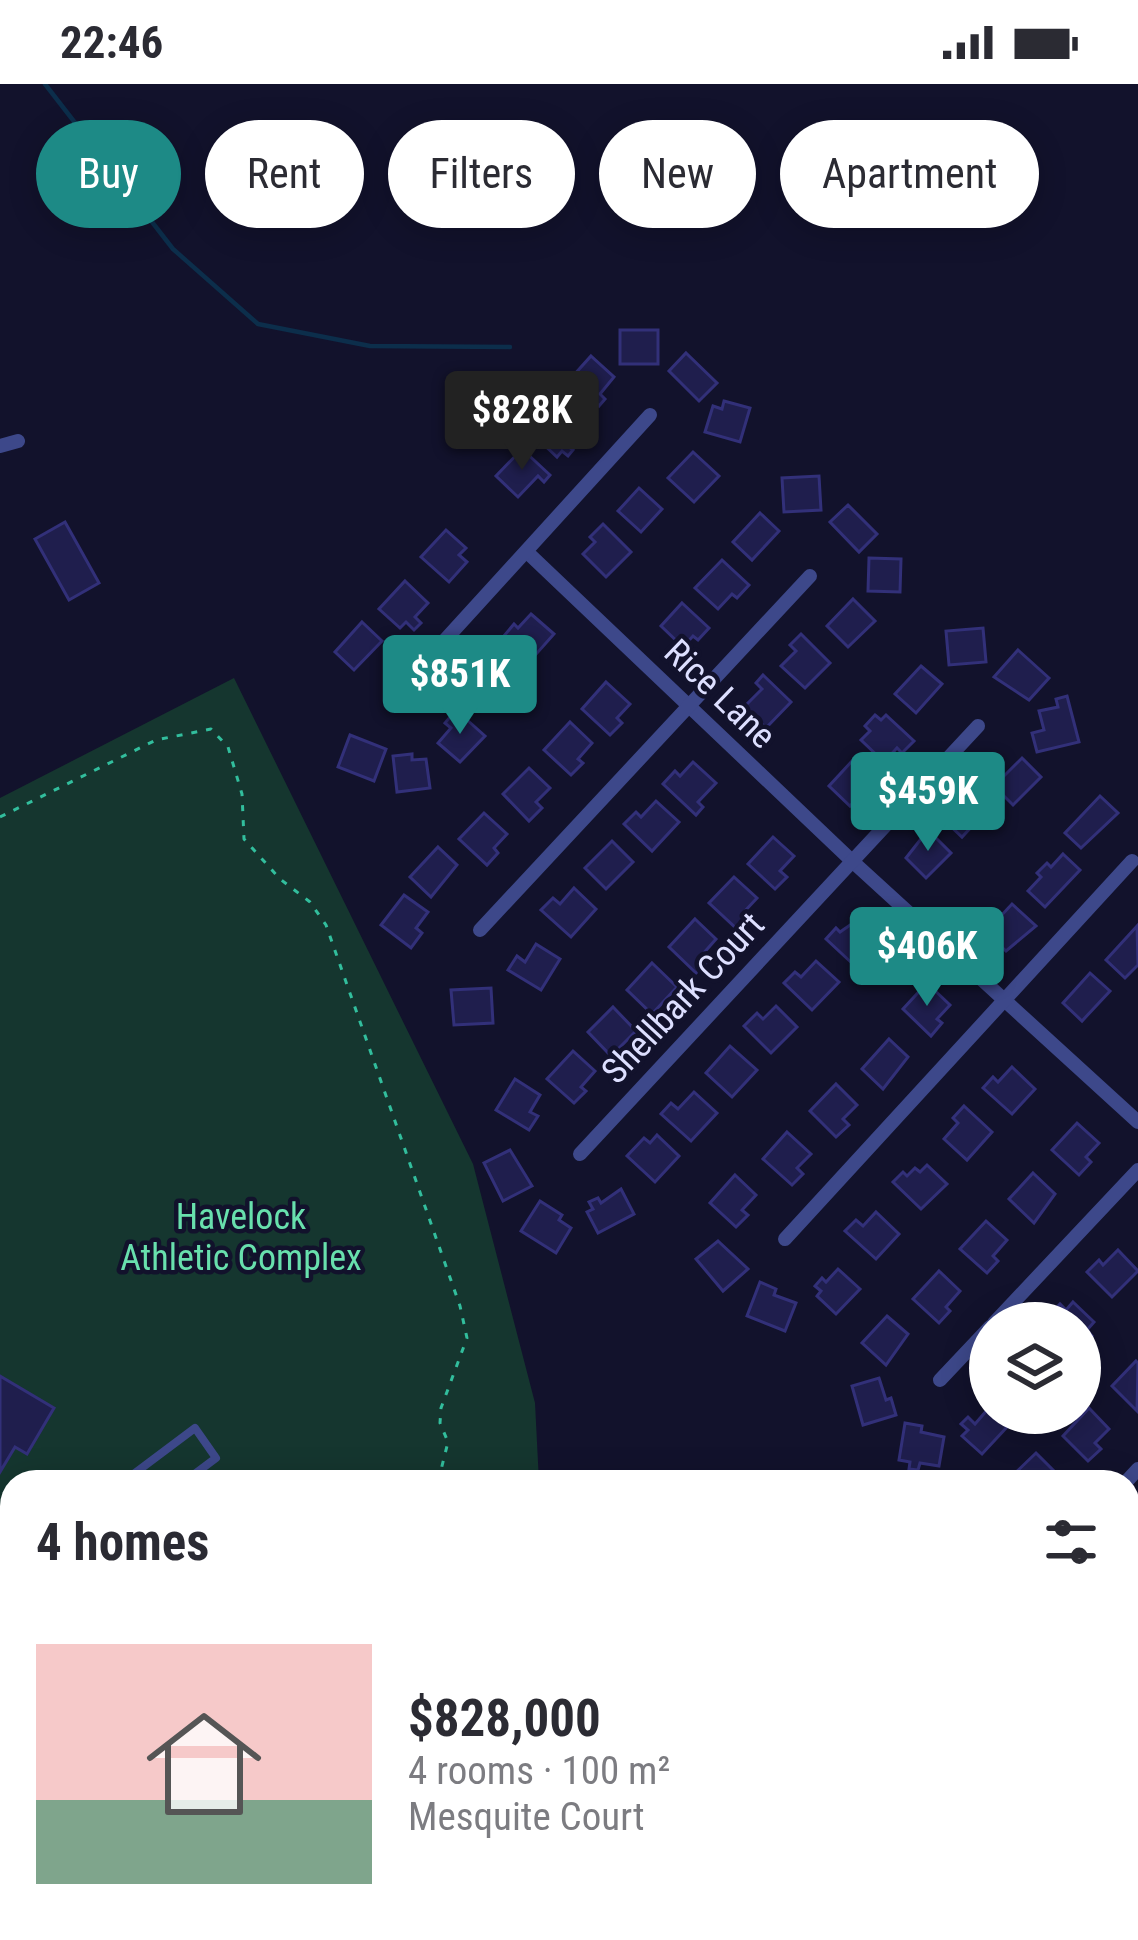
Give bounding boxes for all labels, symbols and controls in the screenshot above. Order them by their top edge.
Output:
text: 22:46 [60,16,163,69]
chip: Buy [36,120,181,228]
chip: Rent [205,120,364,228]
chip: Filters [388,120,575,228]
chip: New [599,120,756,228]
chip: Apartment [780,120,1039,228]
pin: $828K [438,371,606,473]
text: $828K [472,387,572,433]
street label: Rice Lane [656,631,784,757]
pin: $851K [376,635,544,737]
text: $851K [410,651,510,697]
pin: $459K [844,752,1012,854]
text: $459K [878,768,978,814]
street label: Shellbark Court [593,904,773,1092]
pin: $406K [843,907,1011,1009]
text: $406K [877,923,977,969]
park label: Havelock Athletic Complex [120,1196,362,1279]
map controls [969,1302,1101,1434]
button: layers [969,1302,1101,1434]
icon: filters [1038,1509,1104,1575]
text: 4 homes [36,1513,209,1572]
text: $828,000 [408,1689,601,1748]
icon: home [132,1692,276,1836]
text: 4 rooms · 100 m² [408,1748,670,1794]
text: Mesquite Court [408,1794,645,1840]

